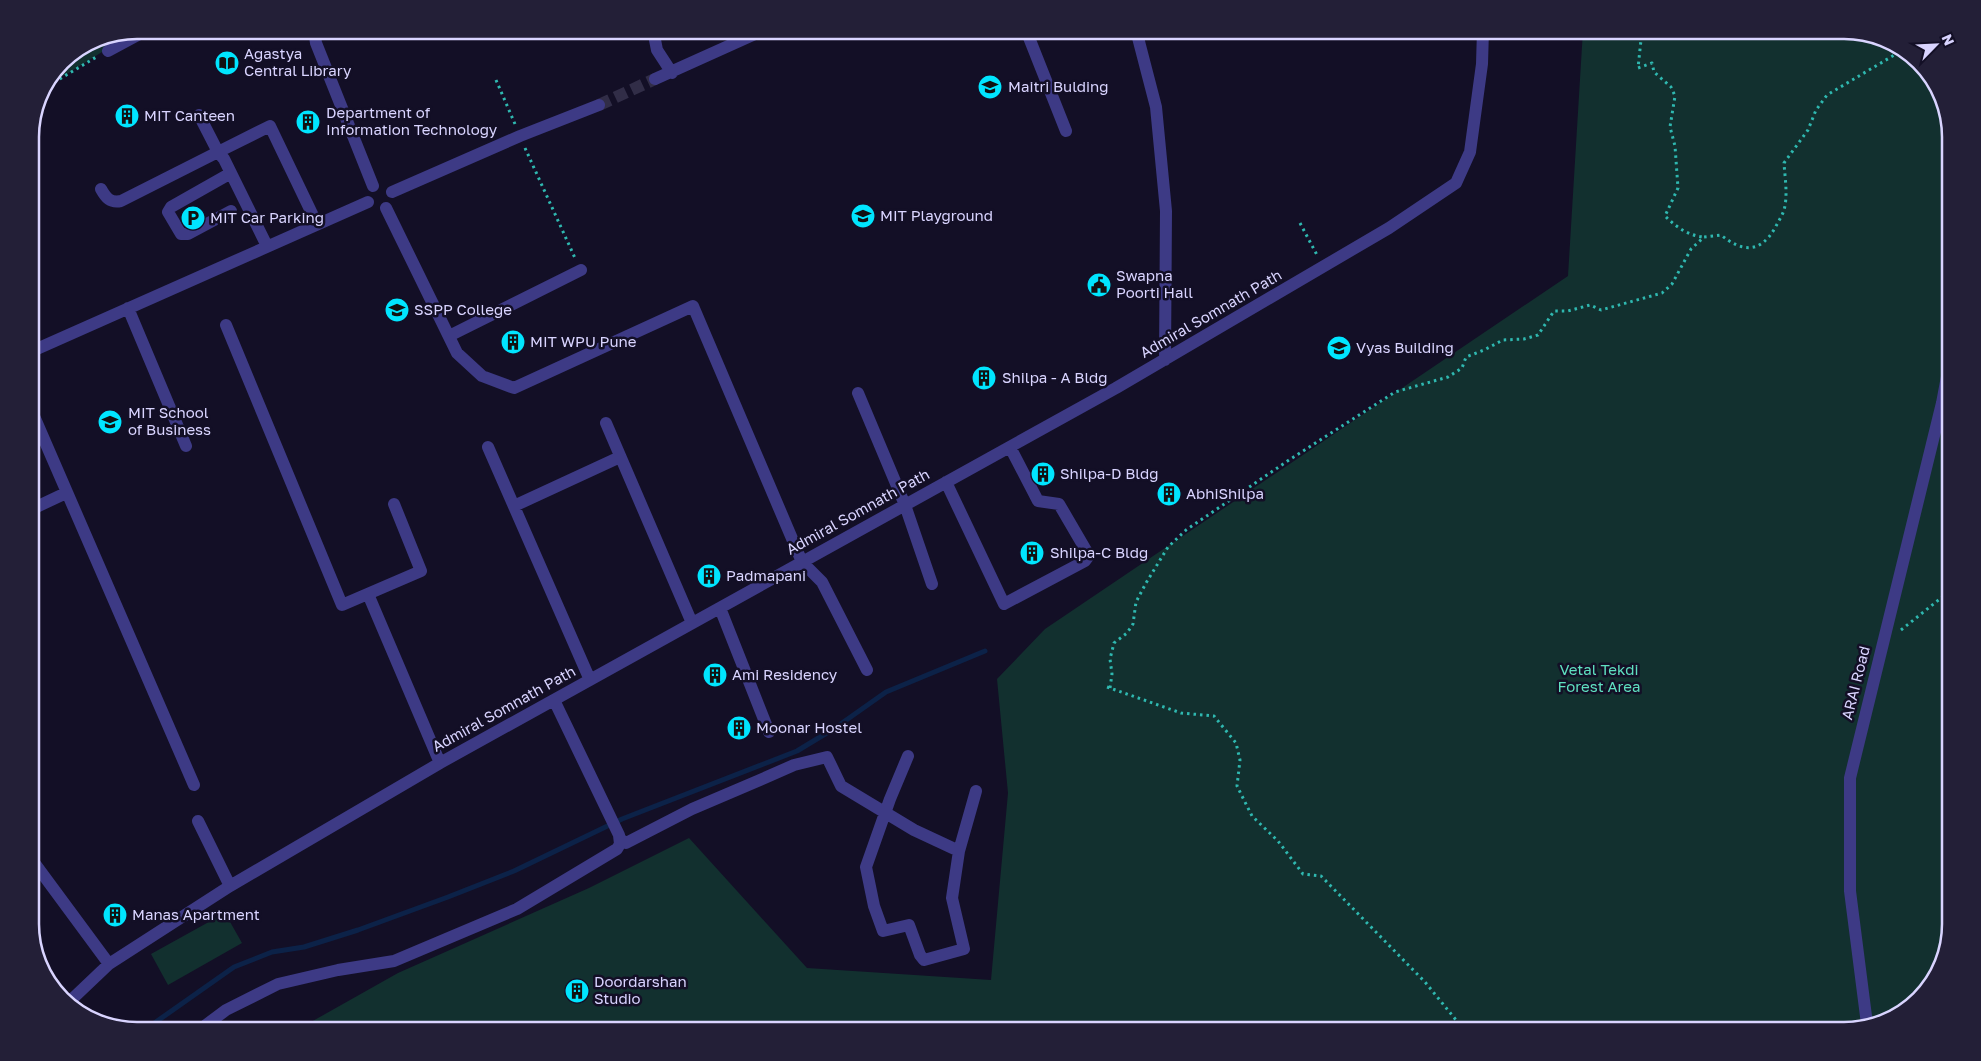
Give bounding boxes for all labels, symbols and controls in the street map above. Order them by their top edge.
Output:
north arrow [1911,20,1961,70]
text: N [1938,31,1958,48]
place label: Agastya Central Library [244,44,352,79]
library icon: Agastya Central Library [214,50,240,76]
school or university icon: Maitri Bulding [977,74,1003,100]
place label: Maitri Bulding [1008,77,1109,95]
building icon: MIT Canteen [114,103,140,129]
place label: Department of Information Technology [326,103,498,138]
place label: MIT Canteen [144,106,235,124]
building icon: Department of Information Technology [295,109,321,135]
school or university icon: MIT Playground [850,203,876,229]
parking icon: MIT Car Parking [180,205,206,231]
place label: MIT Playground [880,206,993,224]
place label: MIT Car Parking [210,208,324,226]
street label: Admiral Somnath Path [1136,265,1285,361]
place label: Swapna Poorti Hall [1116,266,1193,301]
public building icon: Swapna Poorti Hall [1086,272,1112,298]
school or university icon: SSPP College [384,297,410,323]
place label: SSPP College [414,300,512,318]
building icon: MIT WPU Pune [500,329,526,355]
place label: MIT WPU Pune [530,332,637,350]
school or university icon: Vyas Building [1326,335,1352,361]
place label: Vyas Building [1356,338,1454,356]
building icon: Shilpa - A Bldg [971,365,997,391]
place label: Shilpa - A Bldg [1002,368,1108,386]
place label: MIT School of Business [128,403,211,438]
school or university icon: MIT School of Business [97,409,123,435]
building icon: Shilpa-D Bldg [1030,461,1056,487]
street label: Admiral Somnath Path [783,464,932,558]
place label: Shilpa-D Bldg [1060,464,1158,482]
building icon: AbhiShilpa [1156,481,1182,507]
place label: AbhiShilpa [1186,484,1264,502]
building icon: Shilpa-C Bldg [1019,540,1045,566]
place label: Shilpa-C Bldg [1050,543,1148,561]
building icon: Padmapani [696,563,722,589]
place label: Padmapani [726,566,806,584]
street label: ARAI Road [1837,644,1873,722]
park label: Vetal Tekdi Forest Area [1558,660,1640,695]
street label: Admiral Somnath Path [429,661,578,755]
building icon: Ami Residency [702,662,728,688]
place label: Ami Residency [732,665,838,683]
building icon: Moonar Hostel [726,715,752,741]
place label: Moonar Hostel [756,718,862,736]
building icon: Manas Apartment [102,902,128,928]
place label: Manas Apartment [132,905,260,923]
place label: Doordarshan Studio [594,972,687,1007]
building icon: Doordarshan Studio [564,978,590,1004]

